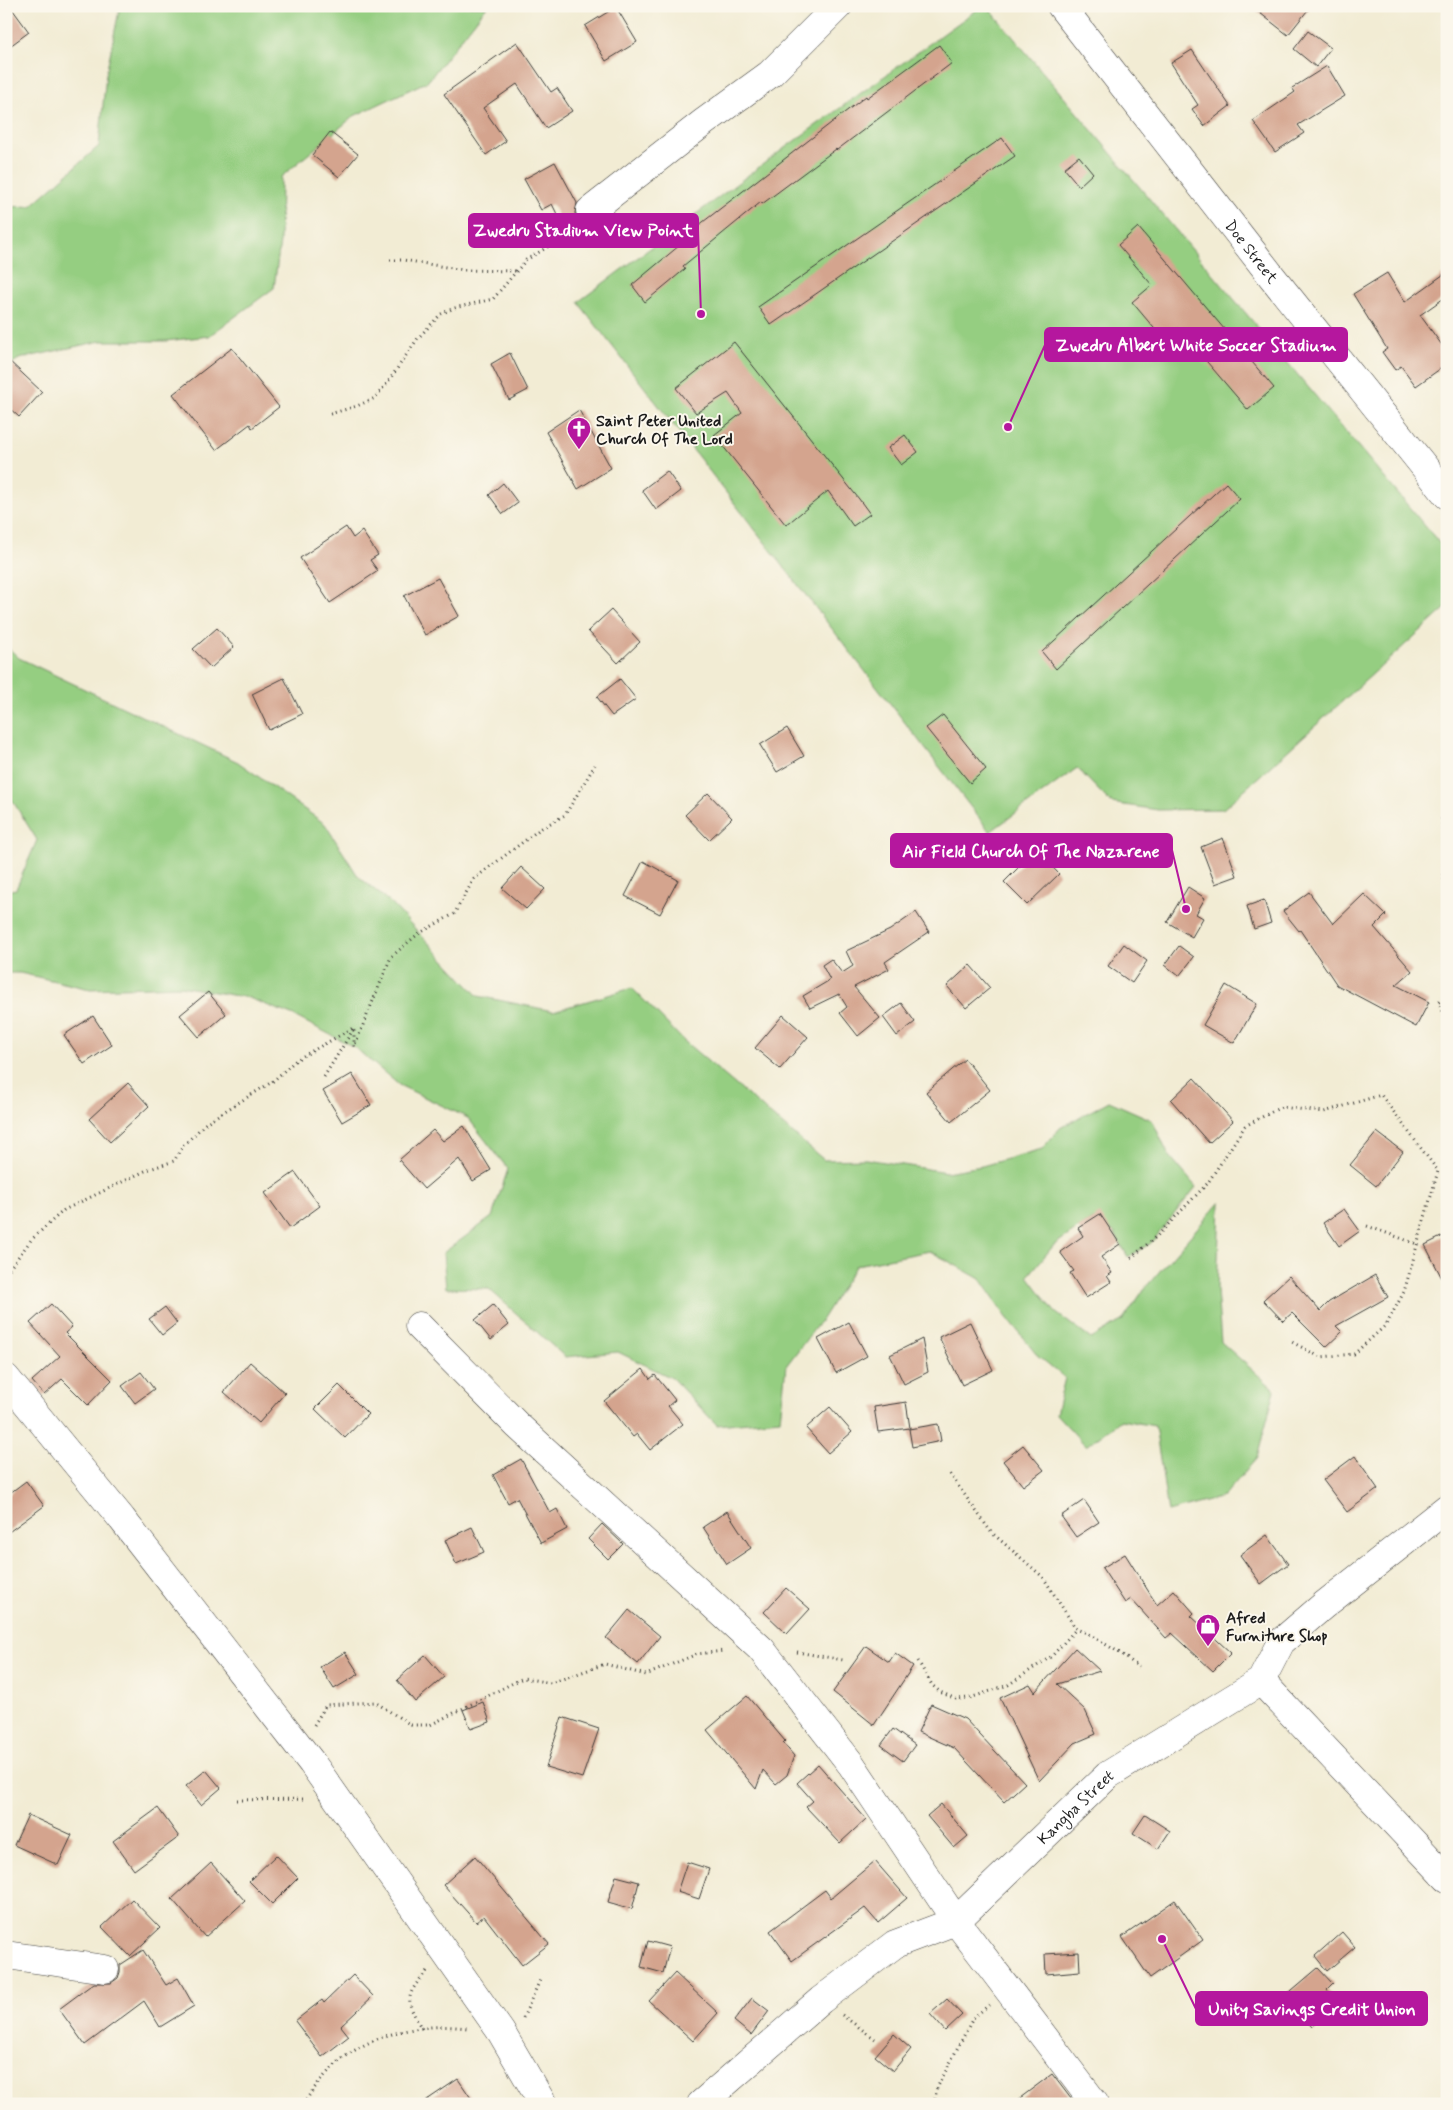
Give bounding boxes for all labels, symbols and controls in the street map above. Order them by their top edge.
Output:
callout: Zwedru Stadium View Point [469,214,698,247]
street label: Doe Street [1220,216,1283,289]
text: Zwedru Stadium View Point [473,219,694,243]
callout: Zwedru Albert White Soccer Stadium [1045,328,1347,361]
text: Zwedru Albert White Soccer Stadium [1055,334,1337,358]
place label: Saint Peter United Church Of The Lord [596,411,733,450]
church icon: Saint Peter United Church Of The Lord [566,416,592,450]
callout: Air Field Church Of The Nazarene [891,834,1172,867]
text: Air Field Church Of The Nazarene [902,840,1160,864]
place label: Afred Furniture Shop [1226,1608,1328,1647]
shop icon: Afred Furniture Shop [1195,1613,1221,1647]
street label: Kangba Street [1033,1765,1118,1850]
callout: Unity Savings Credit Union [1196,1992,1427,2025]
text: Unity Savings Credit Union [1208,1998,1416,2022]

